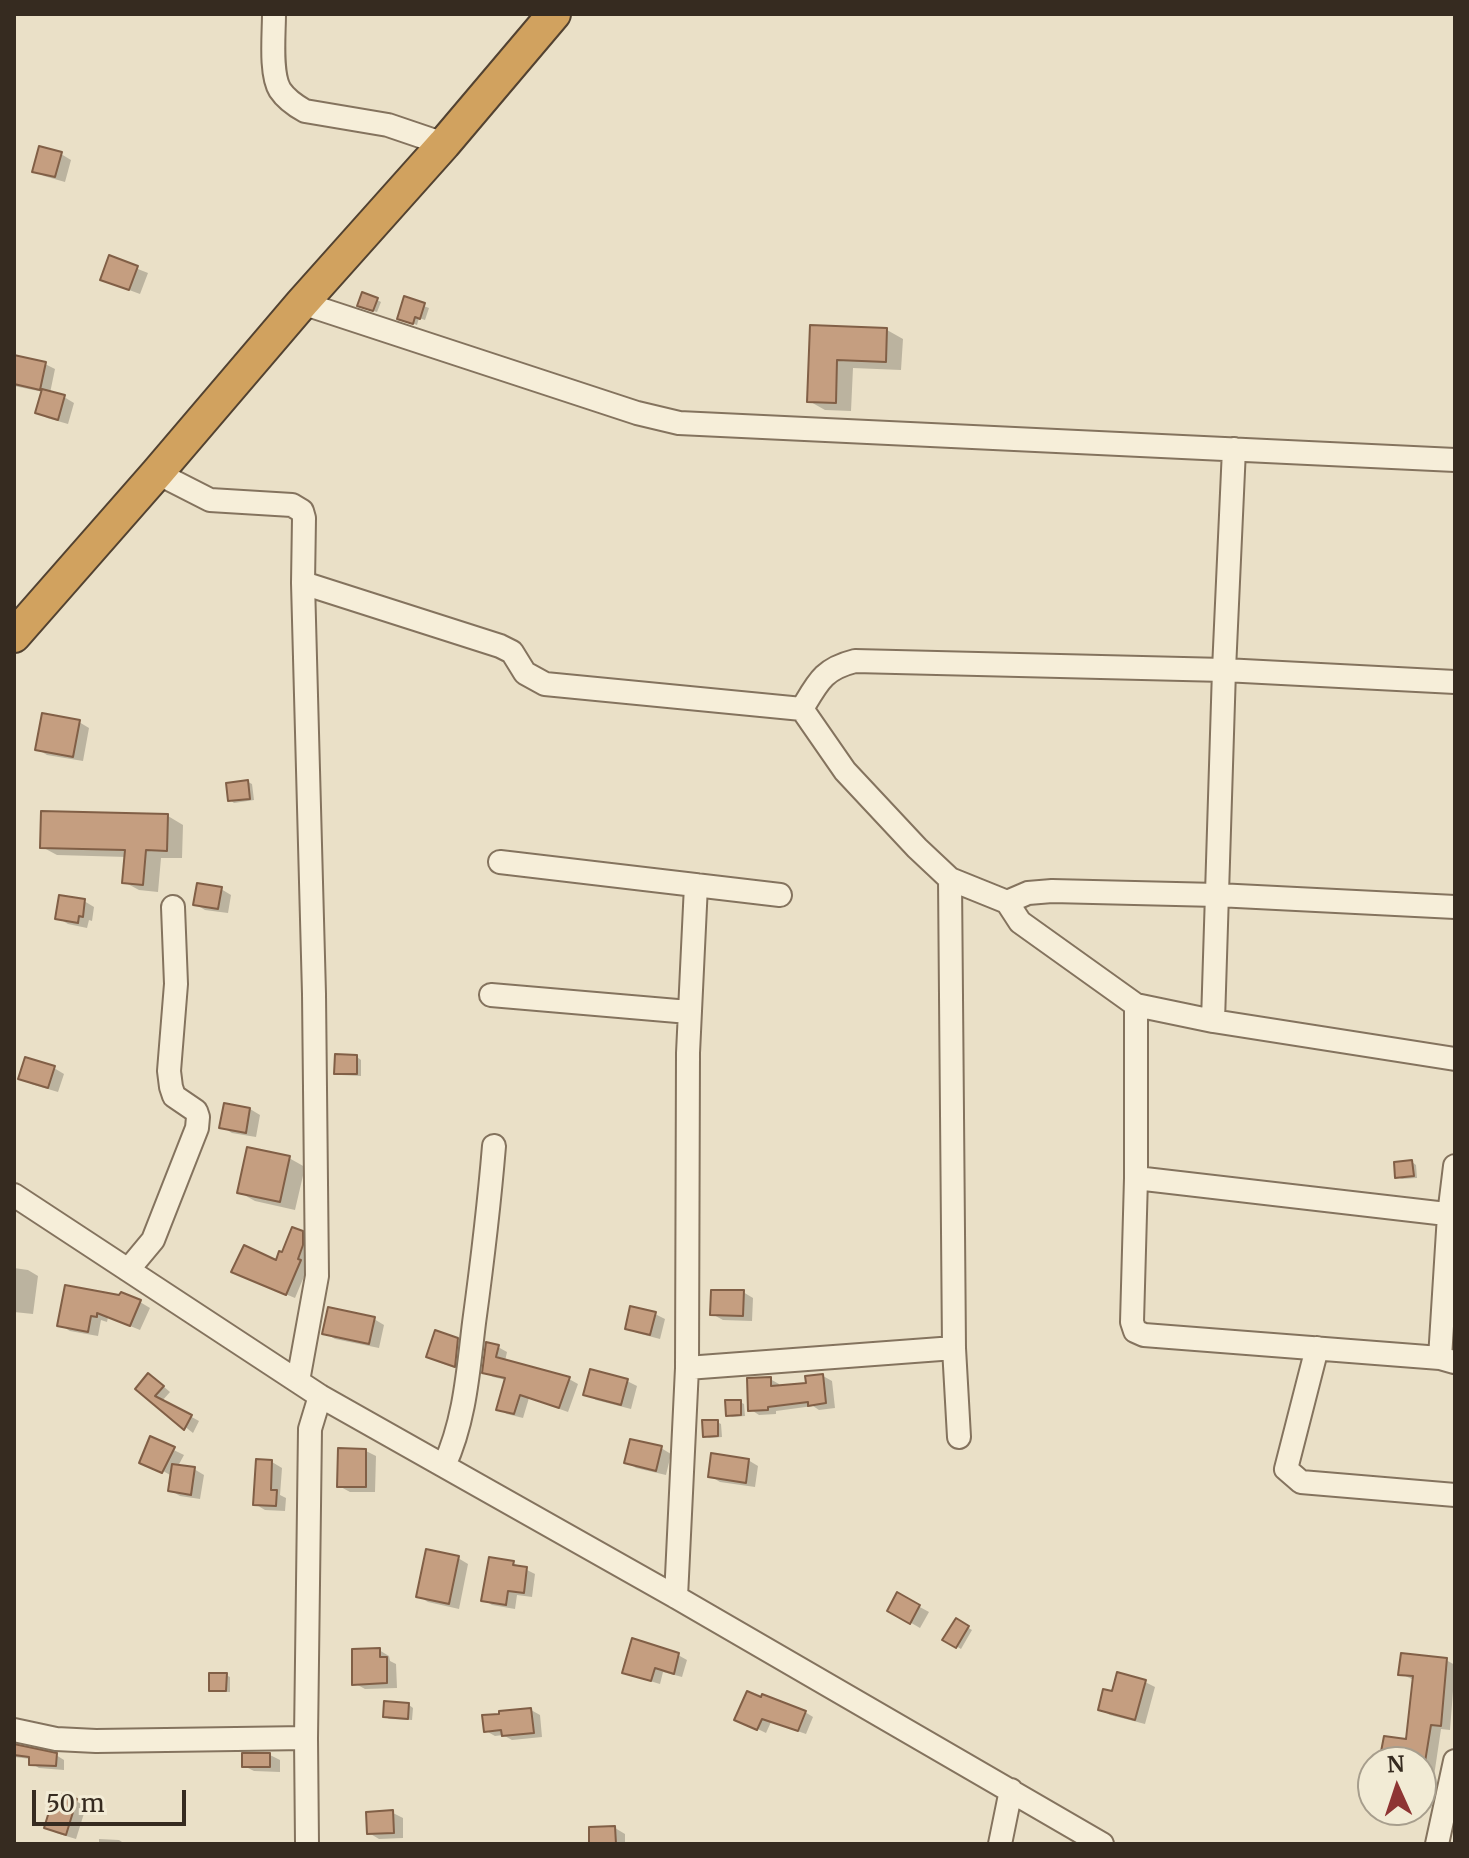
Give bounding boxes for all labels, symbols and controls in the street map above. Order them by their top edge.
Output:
north arrow [1357,1746,1437,1826]
text: N [1386,1750,1405,1778]
scale bar [36,1774,190,1824]
text: 50 m [46,1788,105,1819]

